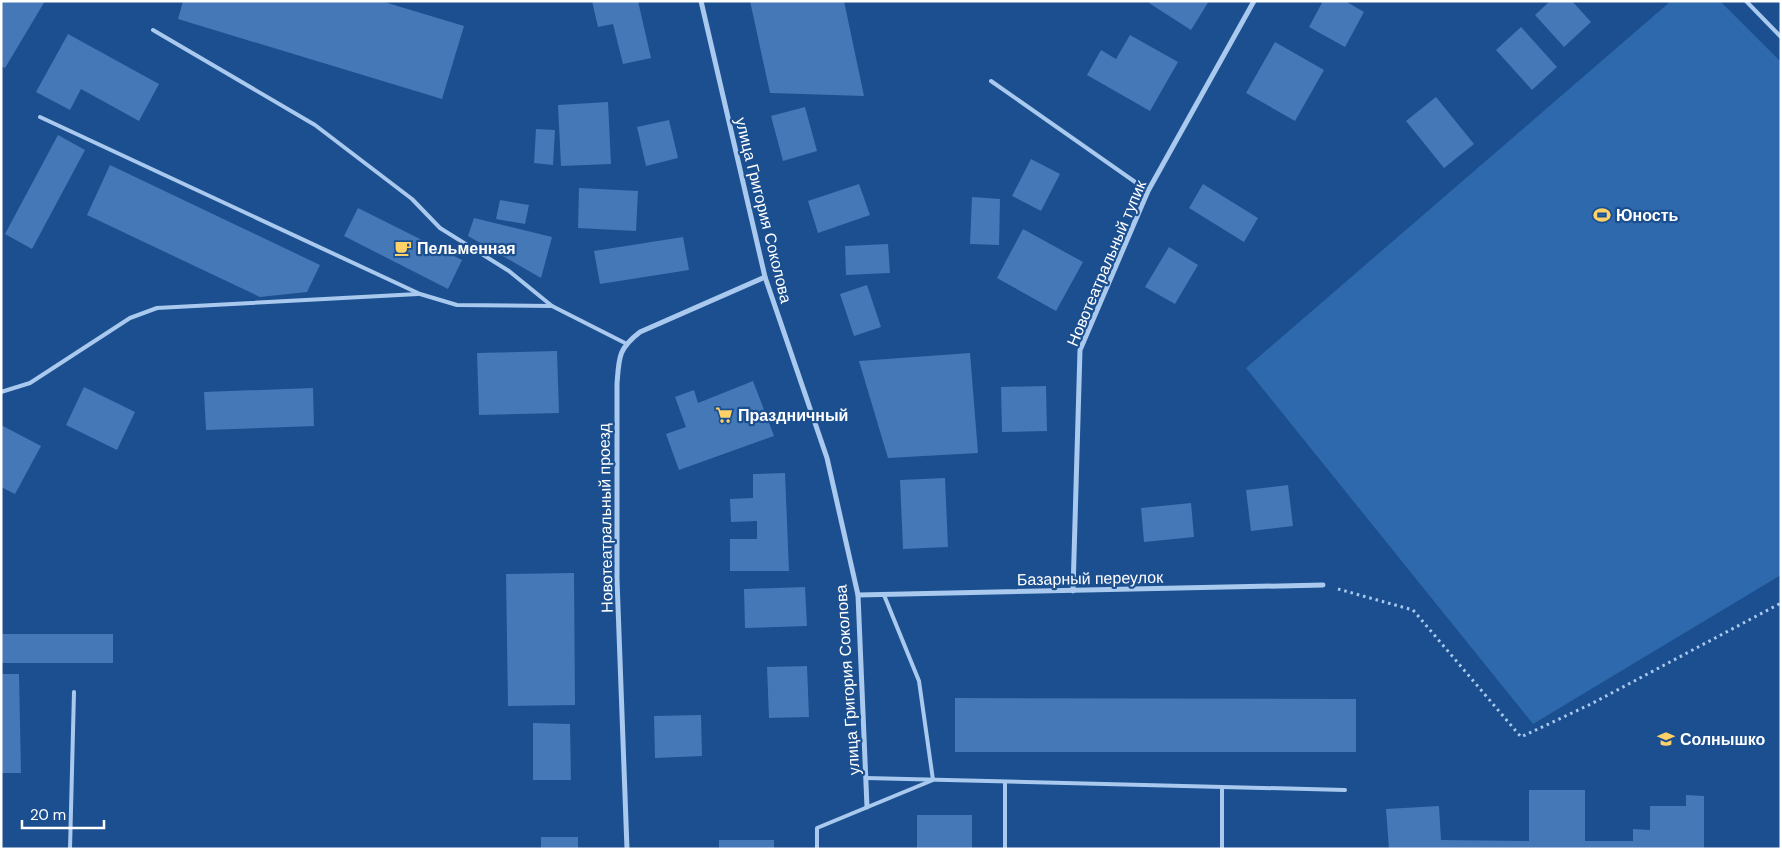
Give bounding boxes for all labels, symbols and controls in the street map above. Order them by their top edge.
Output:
street label: улица Григория Соколова [730,115,797,305]
street label: Новотеатральный тупик [1062,176,1151,349]
sports icon: Юность [1592,205,1612,225]
place label: Юность [1616,205,1678,226]
cafe icon: Пельменная [393,238,413,258]
place label: Пельменная [417,238,516,259]
supermarket icon: Праздничный [714,405,734,425]
place label: Праздничный [738,405,848,426]
street label: Новотеатральный проезд [593,422,618,613]
street label: Базарный переулок [1017,567,1164,590]
street label: улица Григория Соколова [830,584,865,776]
school or university icon: Солнышко [1656,729,1676,749]
place label: Солнышко [1680,729,1766,750]
scale bar [22,798,105,830]
text: 20 m [30,805,66,825]

